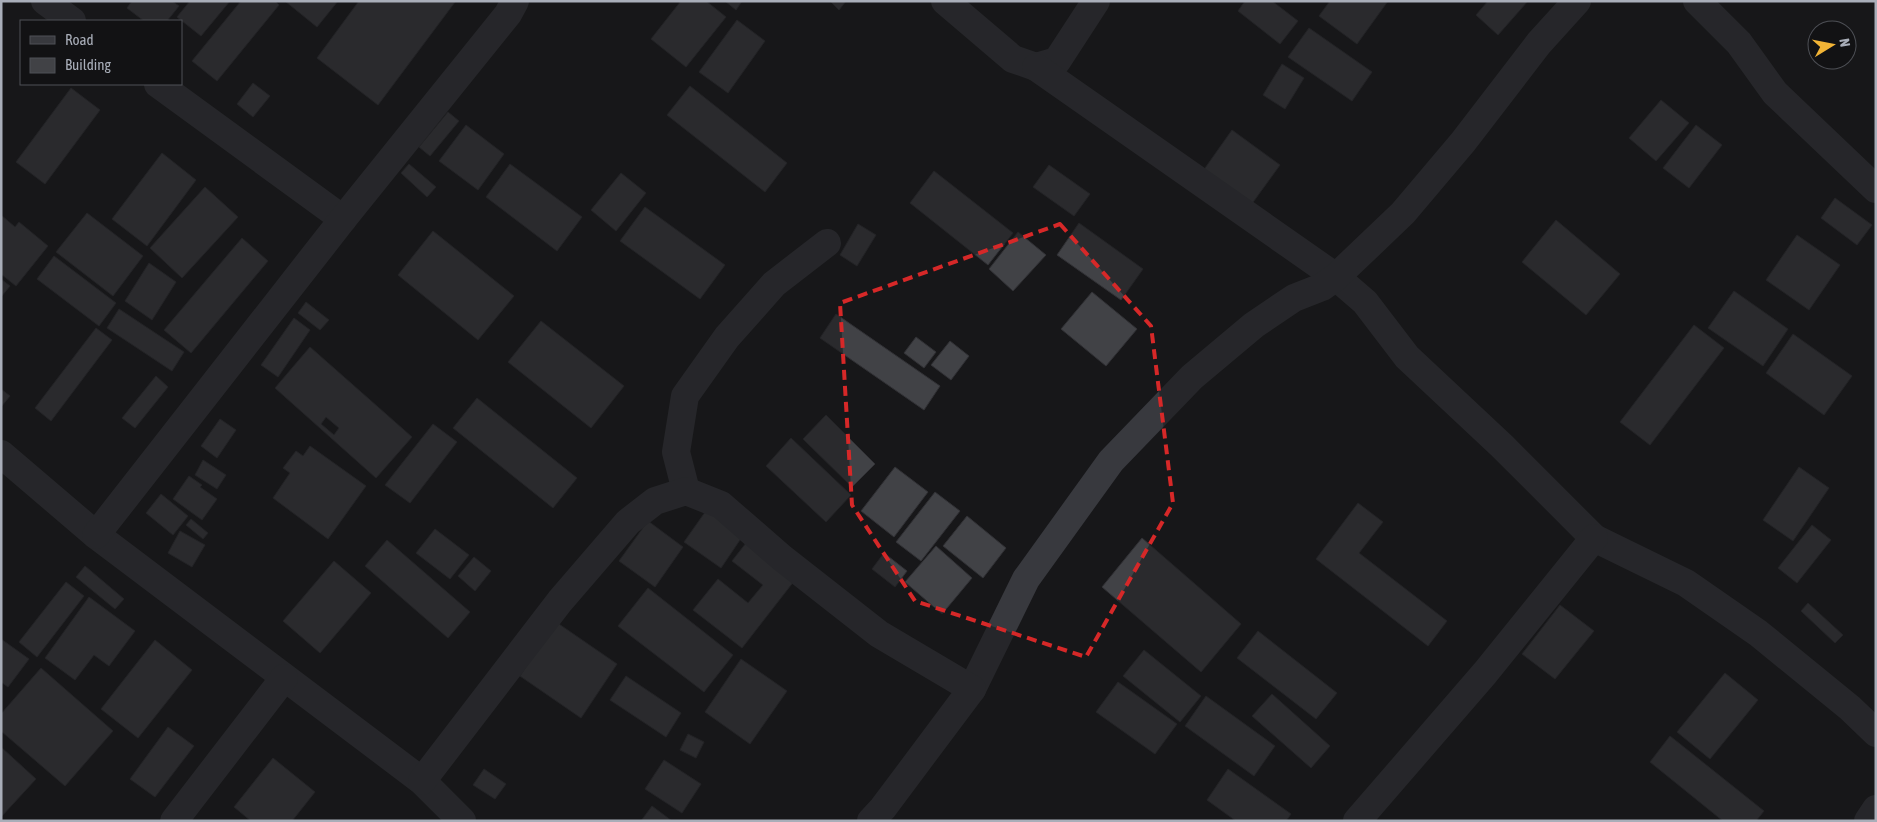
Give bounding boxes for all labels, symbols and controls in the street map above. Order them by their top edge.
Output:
legend [20,20,182,85]
north arrow [1807,20,1857,70]
text: Road [65,31,94,48]
text: N [1836,37,1853,48]
text: Building [65,56,111,73]

